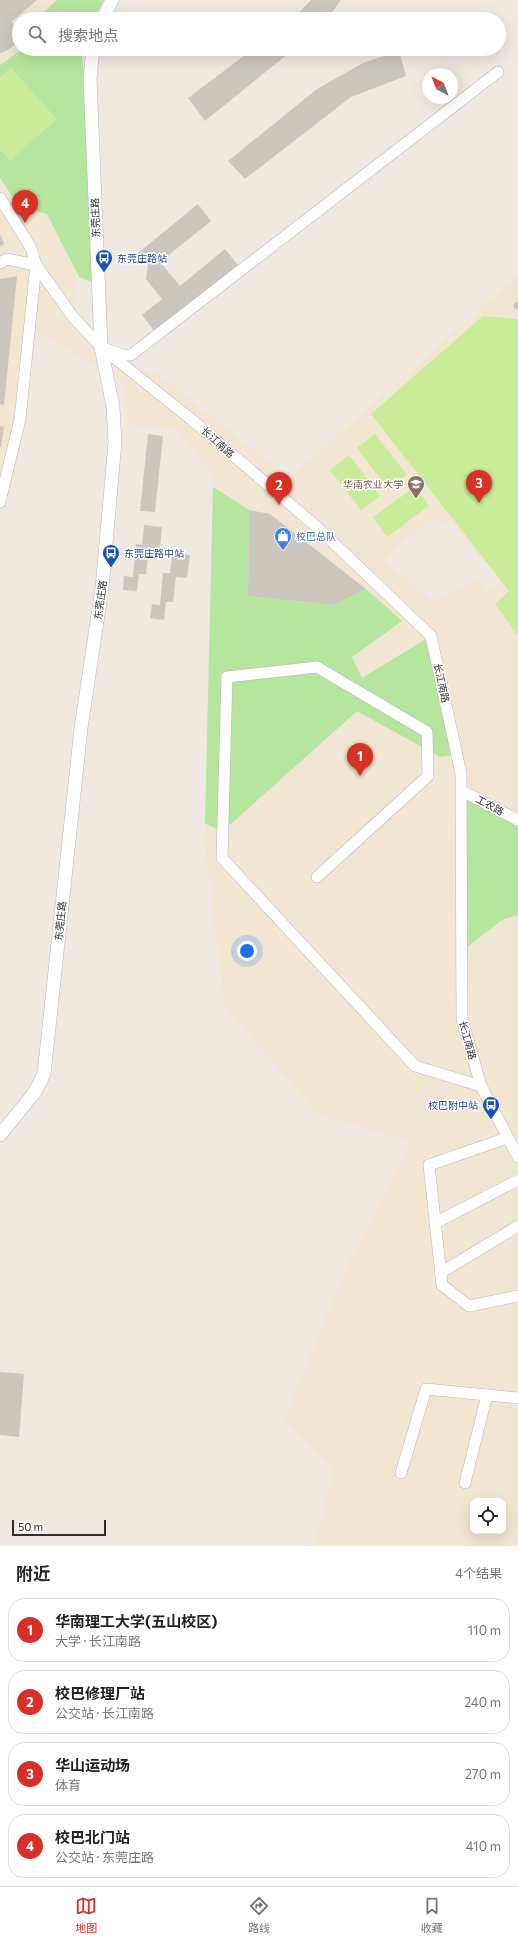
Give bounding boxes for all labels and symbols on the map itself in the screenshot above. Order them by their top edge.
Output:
north arrow [422,68,458,104]
pin: 4 [12,190,38,223]
street label: 东莞庄路 [88,198,102,238]
bus stop icon: 东莞庄路站 [94,248,114,273]
place label: 东莞庄路站 [117,252,167,264]
street label: 长江南路 [199,424,237,460]
pin: 3 [466,470,492,503]
pin: 2 [266,472,292,505]
school or university icon: 华南农业大学 [406,474,426,499]
place label: 华南农业大学 [343,478,403,490]
shop icon: 校巴总队 [273,526,293,551]
place label: 校巴总队 [296,530,336,542]
bus stop icon: 东莞庄路中站 [101,543,121,568]
place label: 东莞庄路中站 [124,547,184,559]
street label: 东莞庄路 [91,579,109,621]
street label: 长江南路 [432,662,452,704]
pin: 1 [347,743,373,776]
street label: 工农路 [474,793,506,817]
street label: 东莞庄路 [52,900,68,942]
your location [237,941,257,961]
street label: 长江南路 [457,1019,479,1061]
bus stop icon: 校巴附中站 [481,1095,501,1120]
place label: 校巴附中站 [428,1099,478,1111]
scale bar [12,1518,106,1537]

